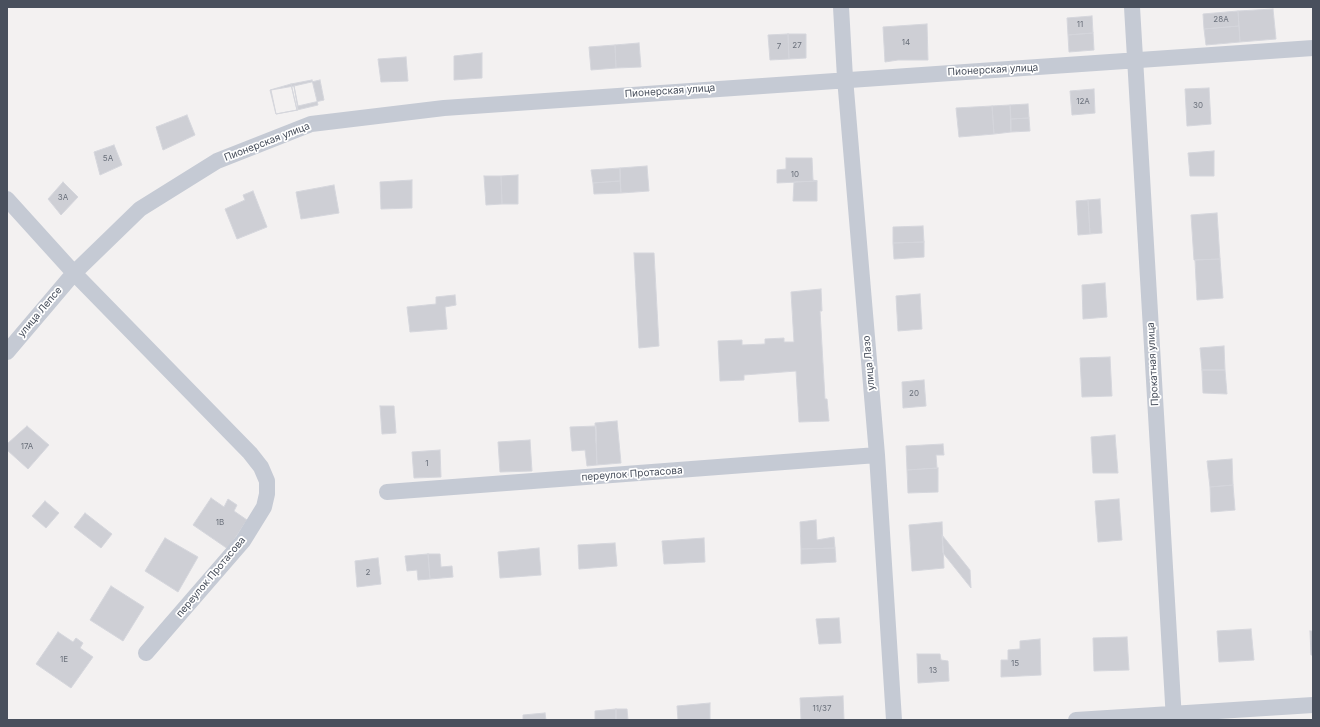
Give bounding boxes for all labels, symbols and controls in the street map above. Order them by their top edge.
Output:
house number: 28А [1213,15,1229,25]
house number: 11 [1077,20,1083,30]
house number: 14 [902,38,910,48]
house number: 27 [792,41,802,51]
house number: 7 [777,42,781,52]
street label: Пионерская улица [947,62,1039,78]
street label: Пионерская улица [624,82,716,100]
house number: 12А [1076,97,1090,107]
house number: 30 [1193,101,1203,111]
street label: Пионерская улица [222,120,312,164]
house number: 5А [103,154,113,164]
house number: 10 [791,170,799,180]
house number: 3А [58,193,68,203]
street label: улица Лепсе [15,284,65,340]
street label: Прокатная улица [1145,322,1161,406]
street label: улица Лазо [861,335,877,391]
house number: 20 [909,389,919,399]
house number: 17А [21,442,33,452]
house number: 1 [425,459,429,469]
street label: переулок Протасова [581,464,683,484]
house number: 1В [216,518,224,528]
street label: переулок Протасова [174,534,248,620]
house number: 2 [366,568,370,578]
house number: 1Е [60,655,68,665]
house number: 15 [1011,659,1019,669]
house number: 13 [929,666,937,676]
house number: 11/37 [813,704,831,714]

